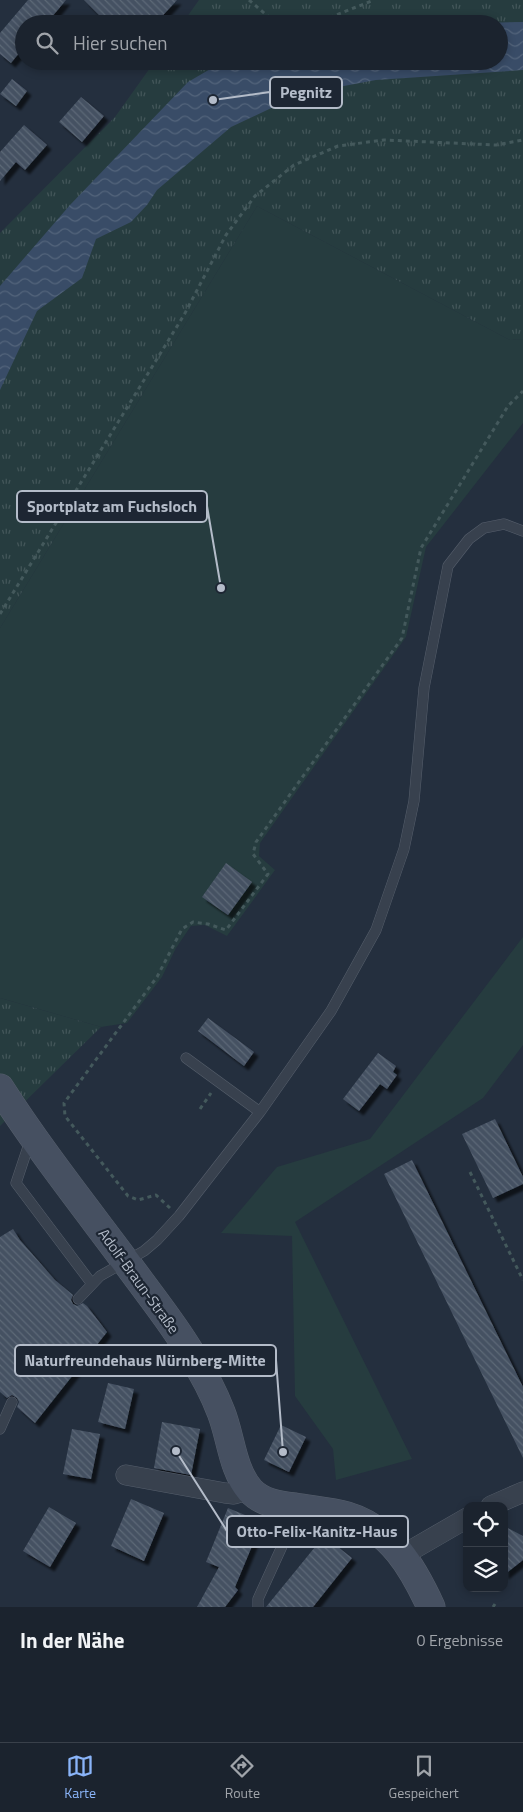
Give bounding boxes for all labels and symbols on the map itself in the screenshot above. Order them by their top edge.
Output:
callout: Pegnitz [270,77,342,108]
text: Pegnitz [280,80,332,104]
callout: Sportplatz am Fuchsloch [17,491,207,522]
text: Sportplatz am Fuchsloch [27,494,197,518]
street label: Adolf-Braun-Straße [93,1224,185,1338]
callout: Naturfreundehaus Nürnberg-Mitte [15,1345,276,1376]
text: Naturfreundehaus Nürnberg-Mitte [24,1348,266,1372]
callout: Otto-Felix-Kanitz-Haus [227,1516,408,1547]
text: Otto-Felix-Kanitz-Haus [236,1519,398,1543]

